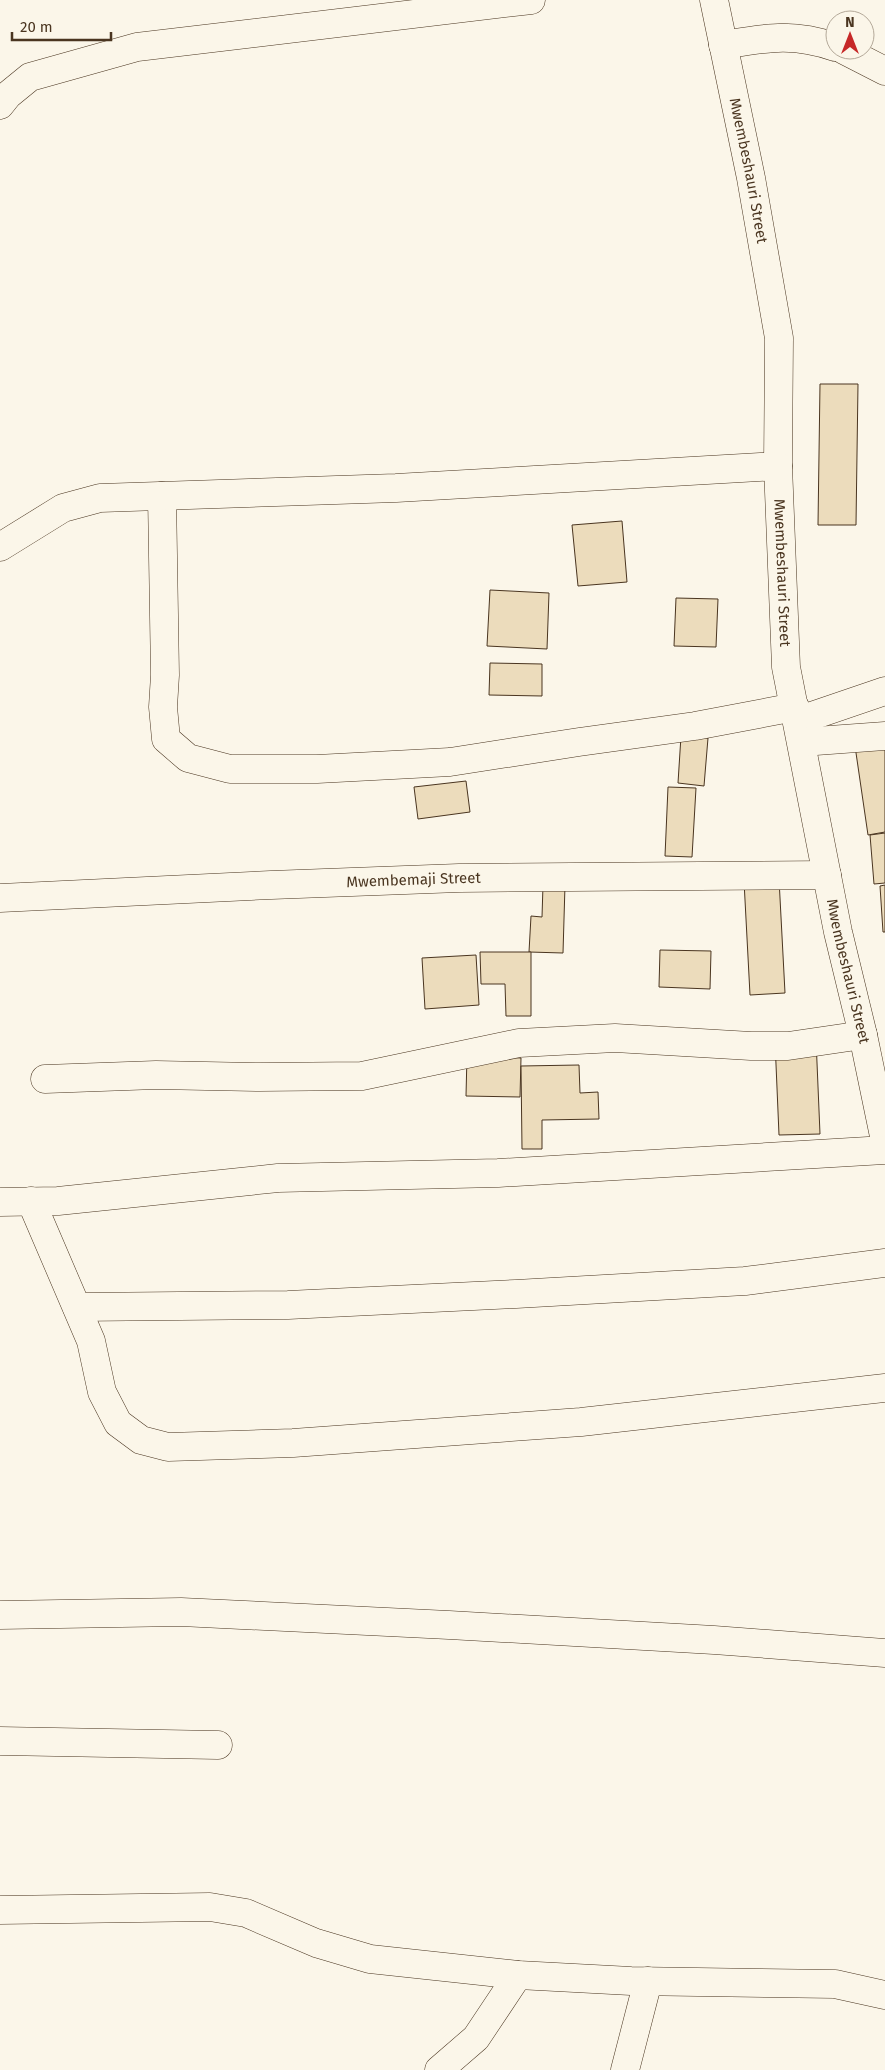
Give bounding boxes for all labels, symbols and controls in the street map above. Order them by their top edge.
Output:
scale bar [12,10,111,42]
north arrow [825,10,875,60]
text: N [845,14,855,31]
text: 20 m [20,18,53,36]
street label: Mwembeshauri Street [726,96,771,245]
street label: Mwembeshauri Street [770,498,794,648]
street label: Mwembemaji Street [346,869,482,891]
street label: Mwembeshauri Street [823,897,874,1046]

